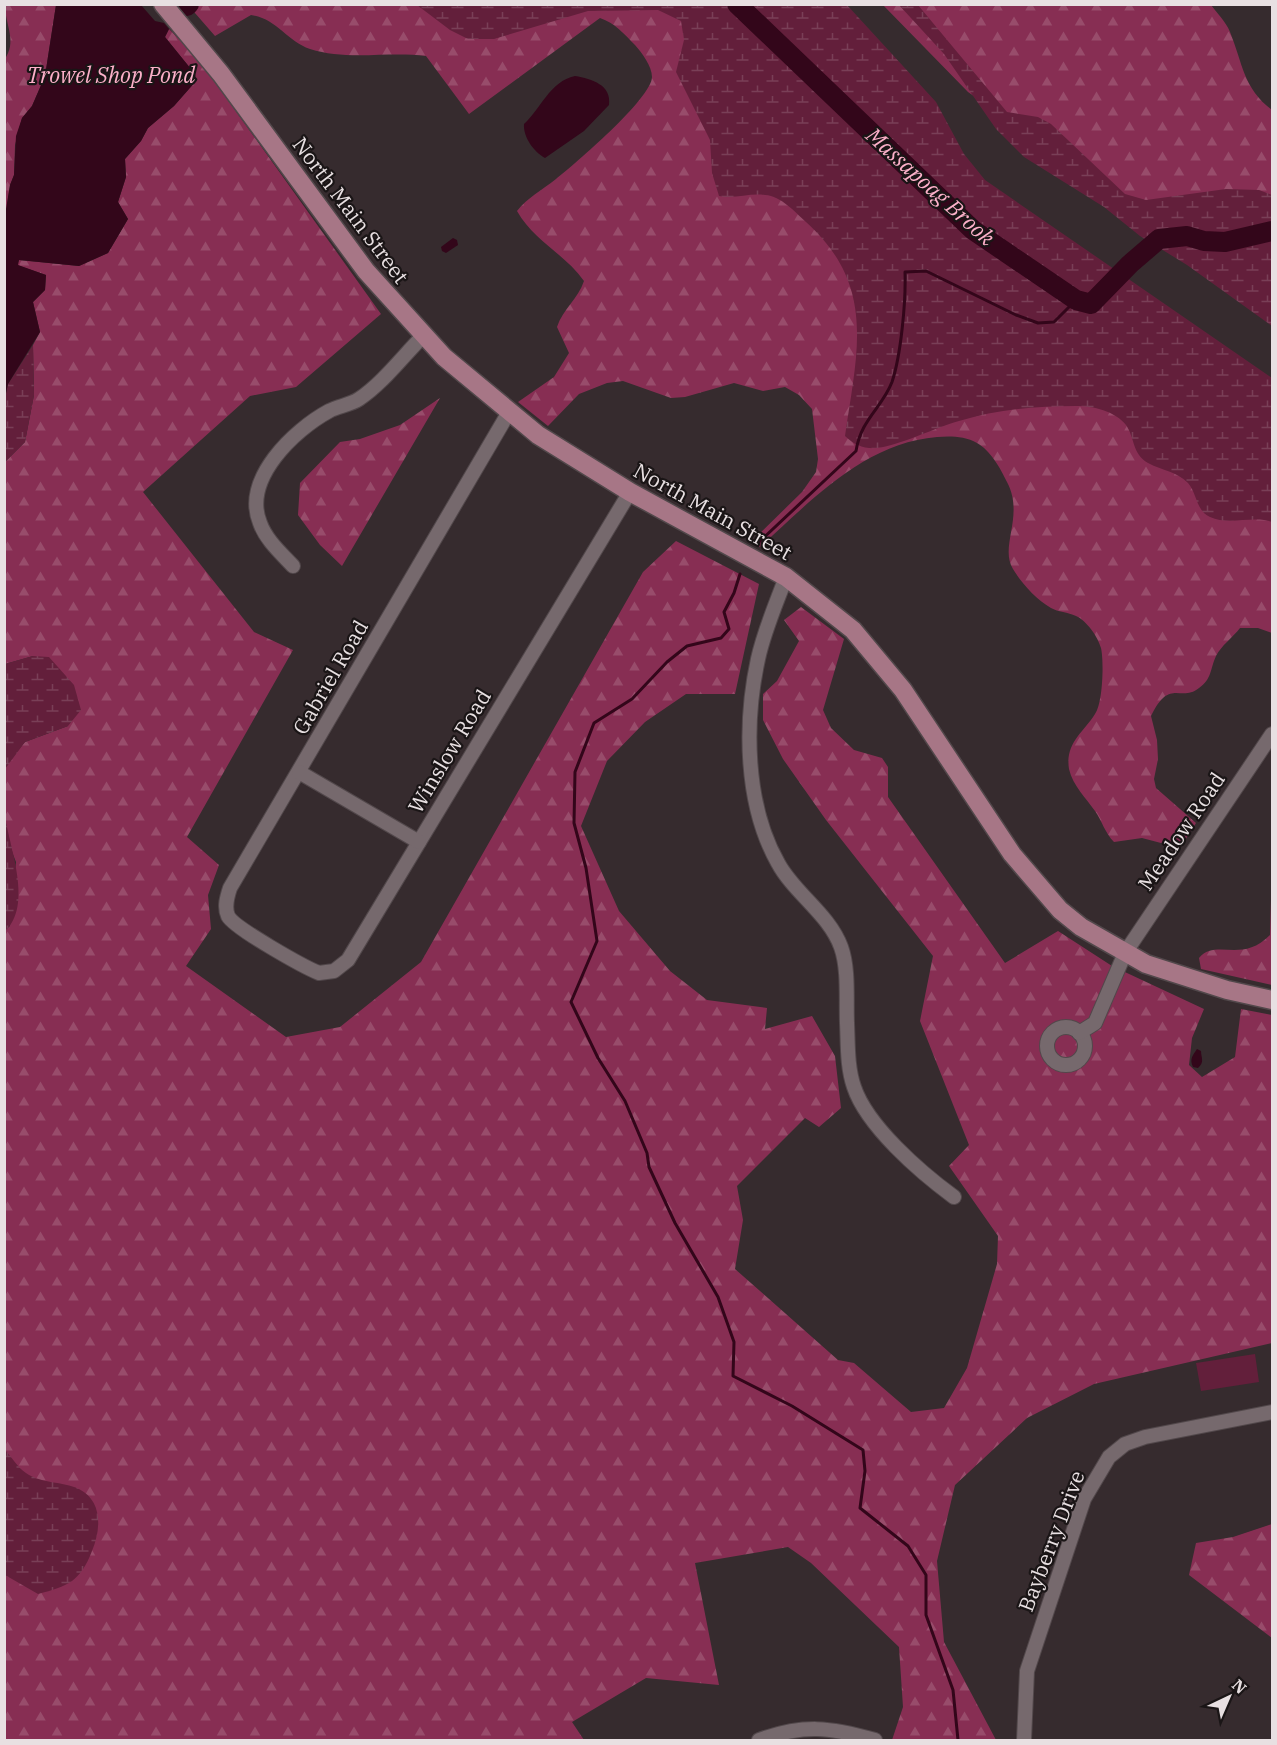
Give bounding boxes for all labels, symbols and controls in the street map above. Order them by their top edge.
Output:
water label: Trowel Shop Pond [27,60,196,89]
water label: Massapoag Brook [860,120,1002,252]
street label: North Main Street [287,131,415,289]
street label: North Main Street [629,456,797,566]
street label: Gabriel Road [286,615,374,739]
street label: Winslow Road [401,684,497,818]
street label: Meadow Road [1131,766,1231,896]
street label: Bayberry Drive [1011,1466,1091,1616]
north arrow [1199,1667,1259,1727]
text: N [1228,1675,1251,1698]

